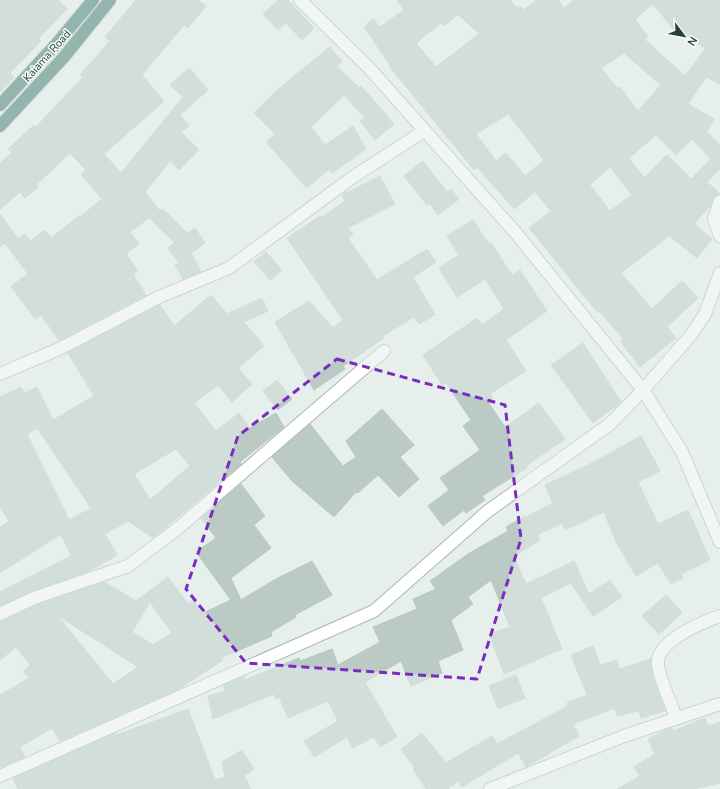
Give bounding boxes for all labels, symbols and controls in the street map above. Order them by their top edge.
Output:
north arrow [664,16,704,56]
street label: Kaiama Road [20,27,74,85]
text: N [684,34,701,49]

